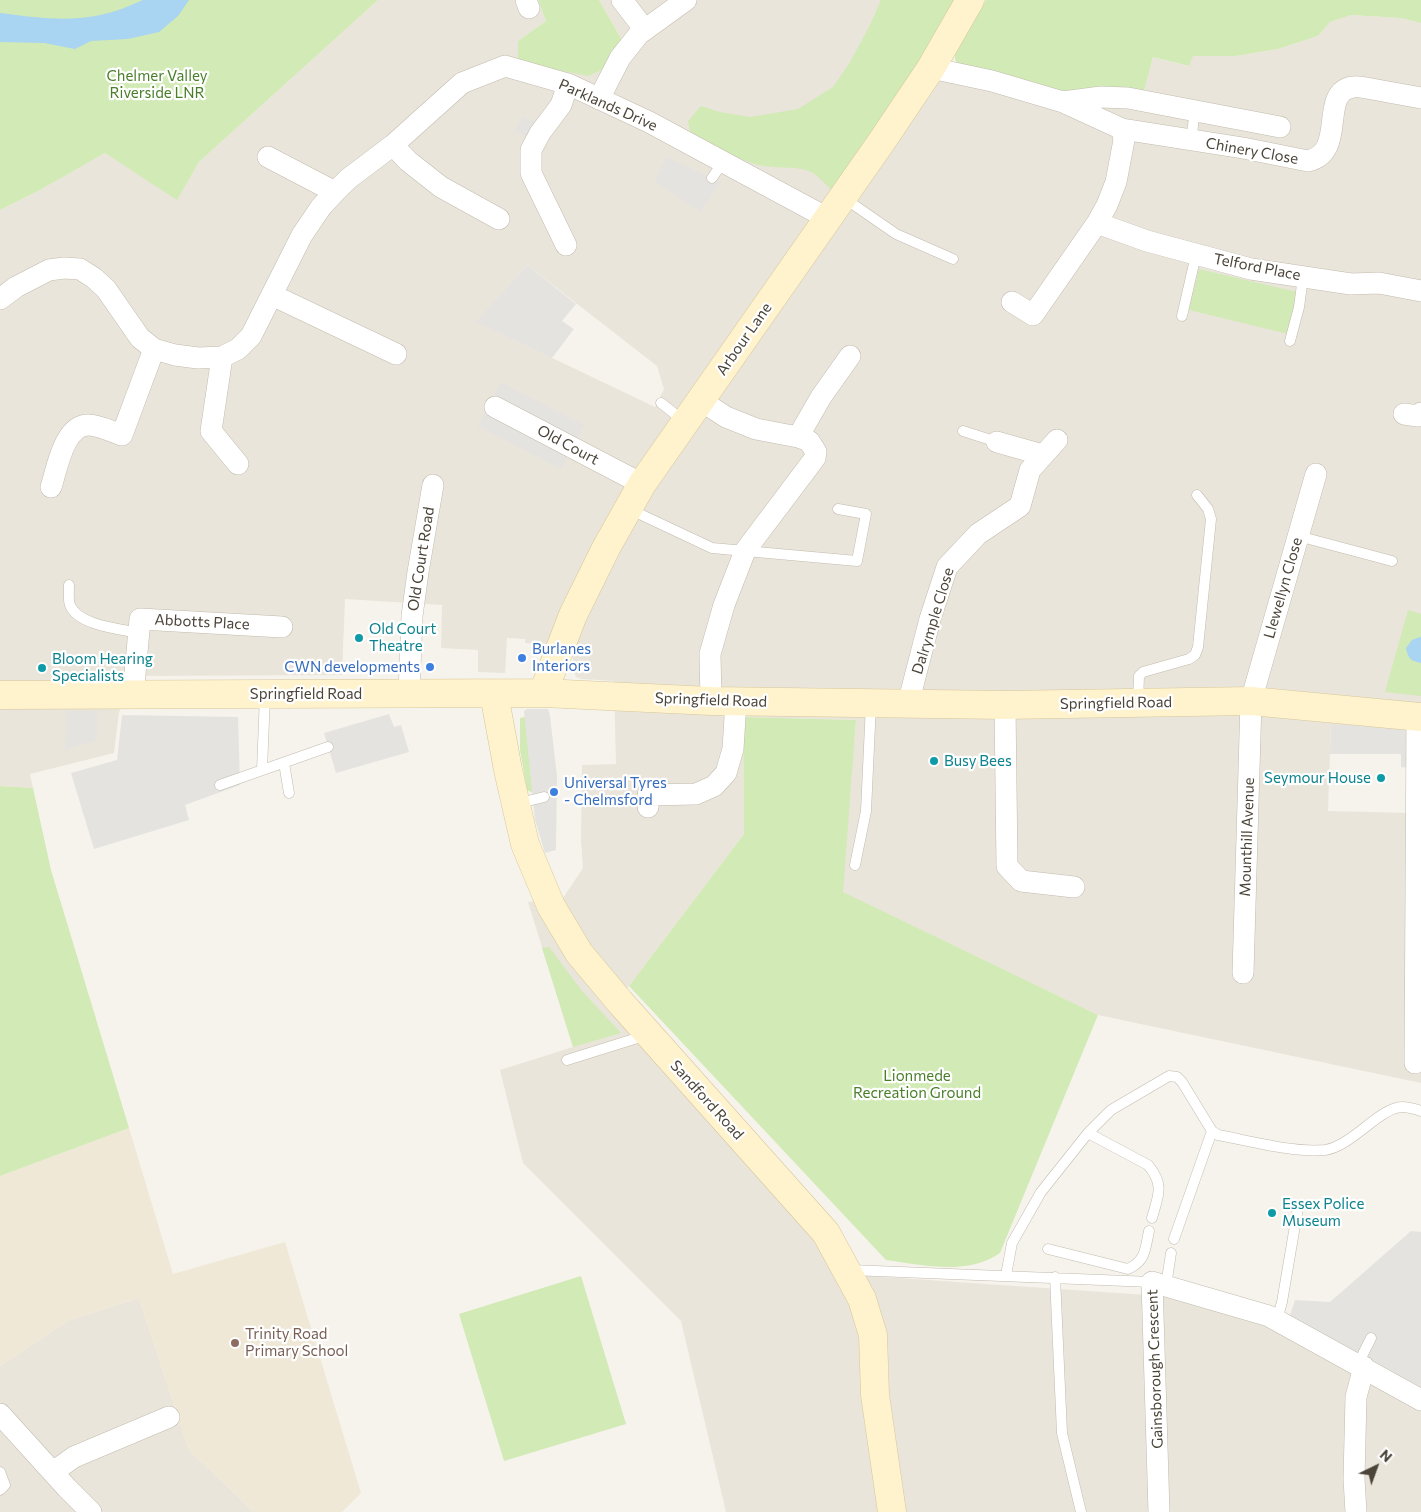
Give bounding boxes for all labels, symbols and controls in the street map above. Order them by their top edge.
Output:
park label: Chelmer Valley Riverside LNR [107,67,207,102]
street label: Parklands Drive [556,75,660,135]
street label: Chinery Close [1204,134,1300,168]
street label: Telford Place [1212,250,1302,284]
street label: Arbour Lane [712,299,776,379]
street label: Old Court [534,421,602,469]
street label: Old Court Road [404,506,438,612]
street label: Llewellyn Close [1260,535,1306,641]
street label: Dalrymple Close [908,565,958,677]
street label: Abbotts Place [154,611,250,633]
place label: Old Court Theatre [369,620,436,655]
marker: Old Court Theatre [353,632,365,644]
place label: Burlanes Interiors [532,640,591,675]
place label: Bloom Hearing Specialists [52,650,153,685]
marker: Burlanes Interiors [516,652,528,664]
place label: CWN developments [284,658,420,676]
marker: CWN developments [424,661,436,673]
marker: Bloom Hearing Specialists [36,662,48,674]
street label: Springfield Road [250,685,362,703]
street label: Springfield Road [655,689,767,711]
street label: Springfield Road [1060,693,1172,713]
place label: Busy Bees [944,752,1012,770]
marker: Busy Bees [928,755,940,767]
place label: Seymour House [1264,769,1371,787]
marker: Seymour House [1375,772,1387,784]
place label: Universal Tyres - Chelmsford [564,774,667,809]
street label: Mounthill Avenue [1236,777,1258,897]
marker: Universal Tyres - Chelmsford [548,786,560,798]
street label: Sandford Road [667,1057,747,1143]
park label: Lionmede Recreation Ground [853,1067,981,1102]
place label: Essex Police Museum [1282,1195,1364,1230]
marker: Essex Police Museum [1266,1207,1278,1219]
street label: Gainsborough Crescent [1143,1289,1167,1449]
place label: Trinity Road Primary School [245,1325,348,1360]
marker: Trinity Road Primary School [229,1337,241,1349]
north arrow [1351,1442,1401,1492]
text: N [1377,1446,1396,1465]

